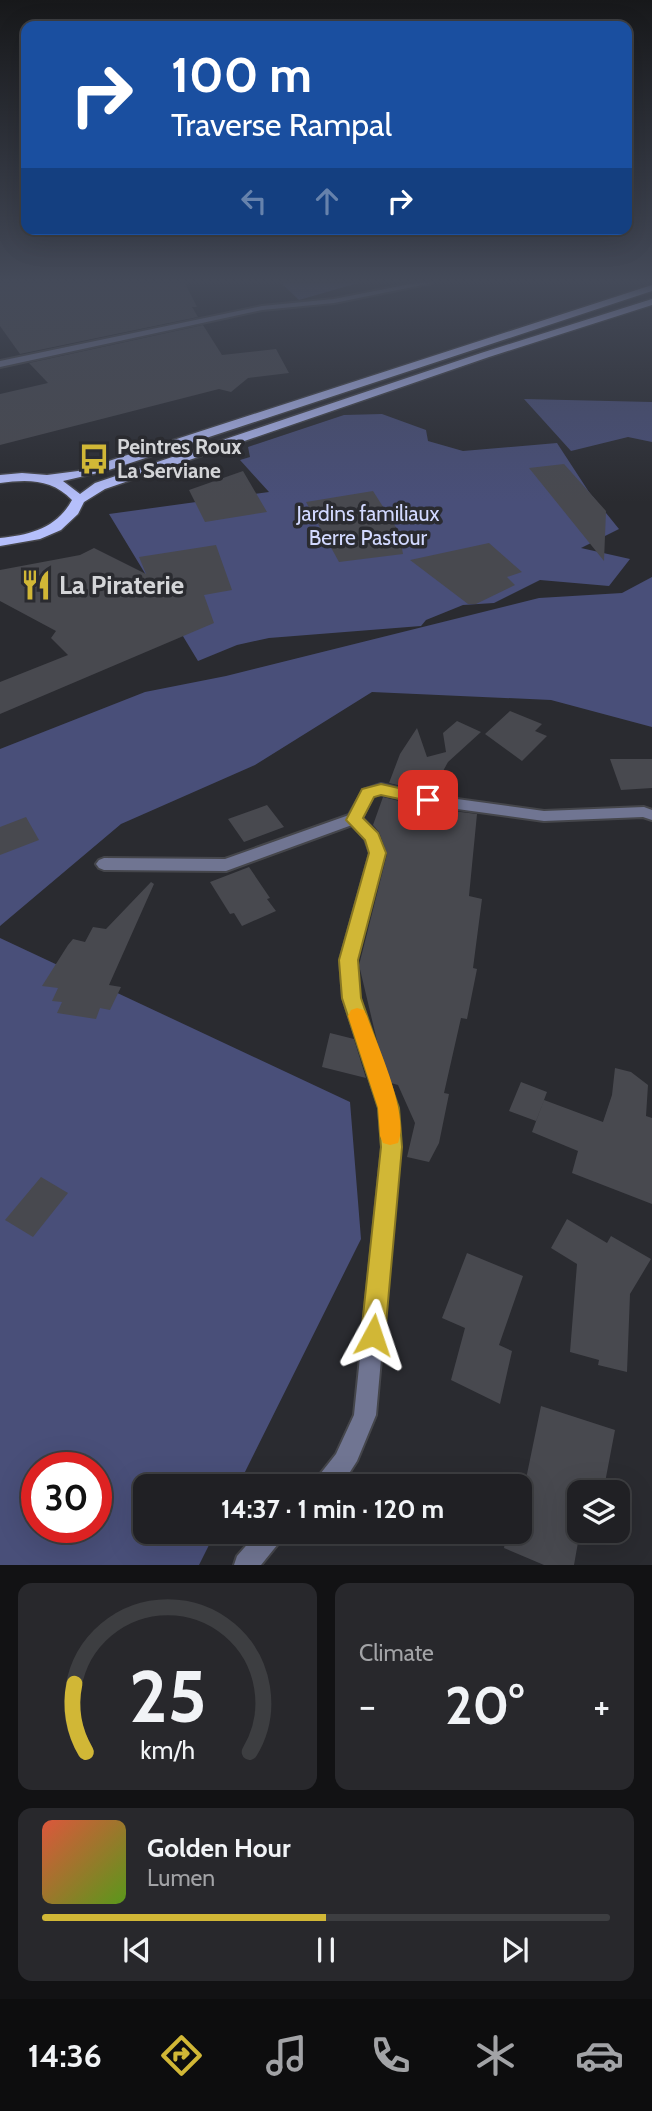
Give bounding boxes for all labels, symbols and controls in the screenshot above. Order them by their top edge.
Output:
text: 100 m [171,45,312,104]
icon: right [56,49,147,140]
text: Traverse Rampal [171,105,392,144]
icon: left [235,182,273,220]
icon: ahead [308,182,346,220]
icon: right [381,182,419,220]
place label: Peintres Roux La Serviane [117,434,242,483]
bus stop icon: Peintres Roux La Serviane [77,442,111,476]
park label: Jardins familiaux Berre Pastour [295,501,440,550]
restaurant icon: La Piraterie [19,568,53,602]
place label: La Piraterie [59,569,184,601]
pin [398,770,458,830]
icon: arrive [409,781,447,819]
position arrow [336,1298,410,1372]
speed limit sign: 30 [21,1452,112,1543]
map controls [567,1480,630,1543]
button: layers [567,1480,630,1543]
text: 14:37 · 1 min · 120 m [221,1493,444,1525]
text: Climate [359,1639,434,1667]
text: 25 [129,1653,206,1741]
text: 20° [445,1674,524,1737]
text: − [359,1682,376,1729]
text: + [593,1682,610,1729]
text: km/h [140,1735,195,1765]
text: Golden Hour [147,1832,290,1864]
text: Lumen [147,1864,215,1892]
icon: previous [118,1931,156,1969]
icon: pause [307,1931,345,1969]
icon: next [496,1931,534,1969]
icon: directions [157,2031,206,2080]
icon: music [262,2031,311,2080]
icon: phone [366,2031,415,2080]
icon: climate [471,2031,520,2080]
icon: car [575,2031,624,2080]
text: 14:36 [28,2036,102,2075]

